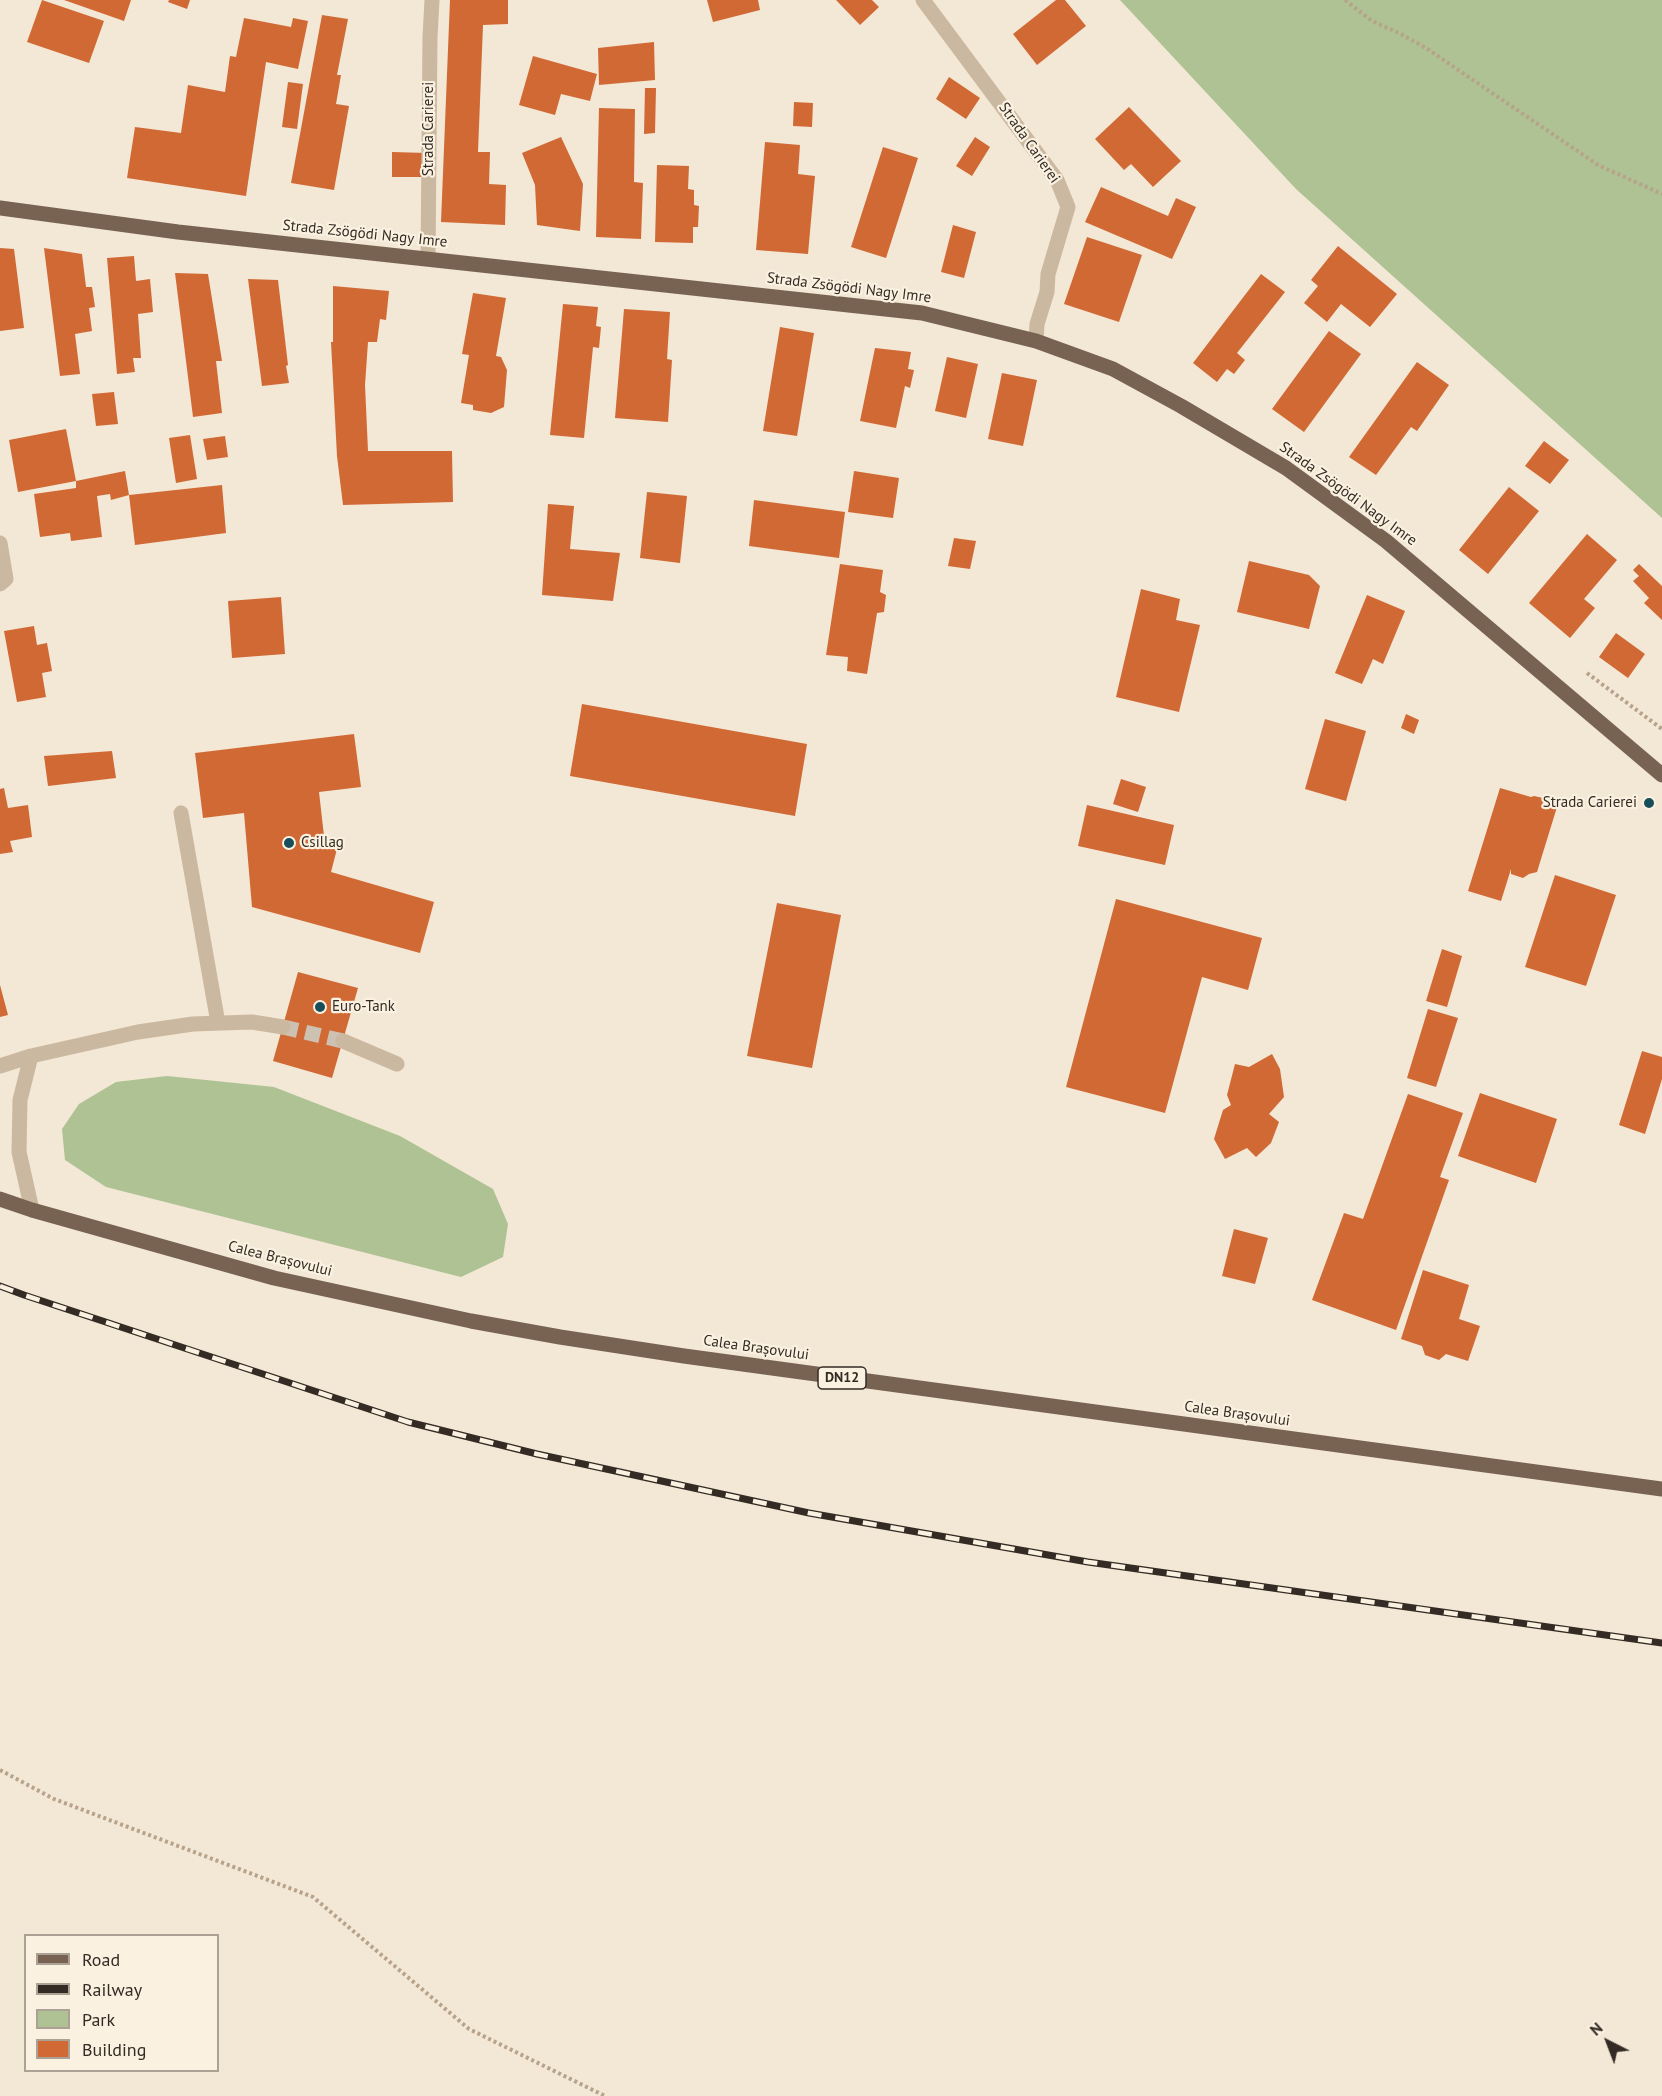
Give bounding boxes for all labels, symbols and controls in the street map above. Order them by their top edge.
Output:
street label: Strada Carierei [420,82,438,176]
street label: Strada Carierei [995,99,1063,187]
street label: Strada Zsögödi Nagy Imre [282,216,448,252]
street label: Strada Zsögödi Nagy Imre [766,269,932,307]
street label: Strada Zsögödi Nagy Imre [1276,438,1420,550]
place label: Strada Carierei [1543,794,1637,812]
marker: Strada Carierei [1642,796,1656,810]
place label: Csillag [301,834,344,852]
marker: Csillag [282,836,296,850]
place label: Euro-Tank [332,998,395,1016]
marker: Euro-Tank [313,1000,327,1014]
street label: Calea Brașovului [226,1237,334,1281]
street label: Calea Brașovului [702,1332,810,1364]
road number: DN12 [818,1367,866,1389]
street label: Calea Brașovului [1183,1398,1291,1430]
legend [24,1934,219,2072]
text: Road [82,1948,120,1971]
text: Railway [82,1978,142,2001]
text: Park [82,2008,115,2031]
north arrow [1578,2012,1638,2072]
text: N [1585,2018,1607,2040]
text: Building [82,2038,146,2061]

